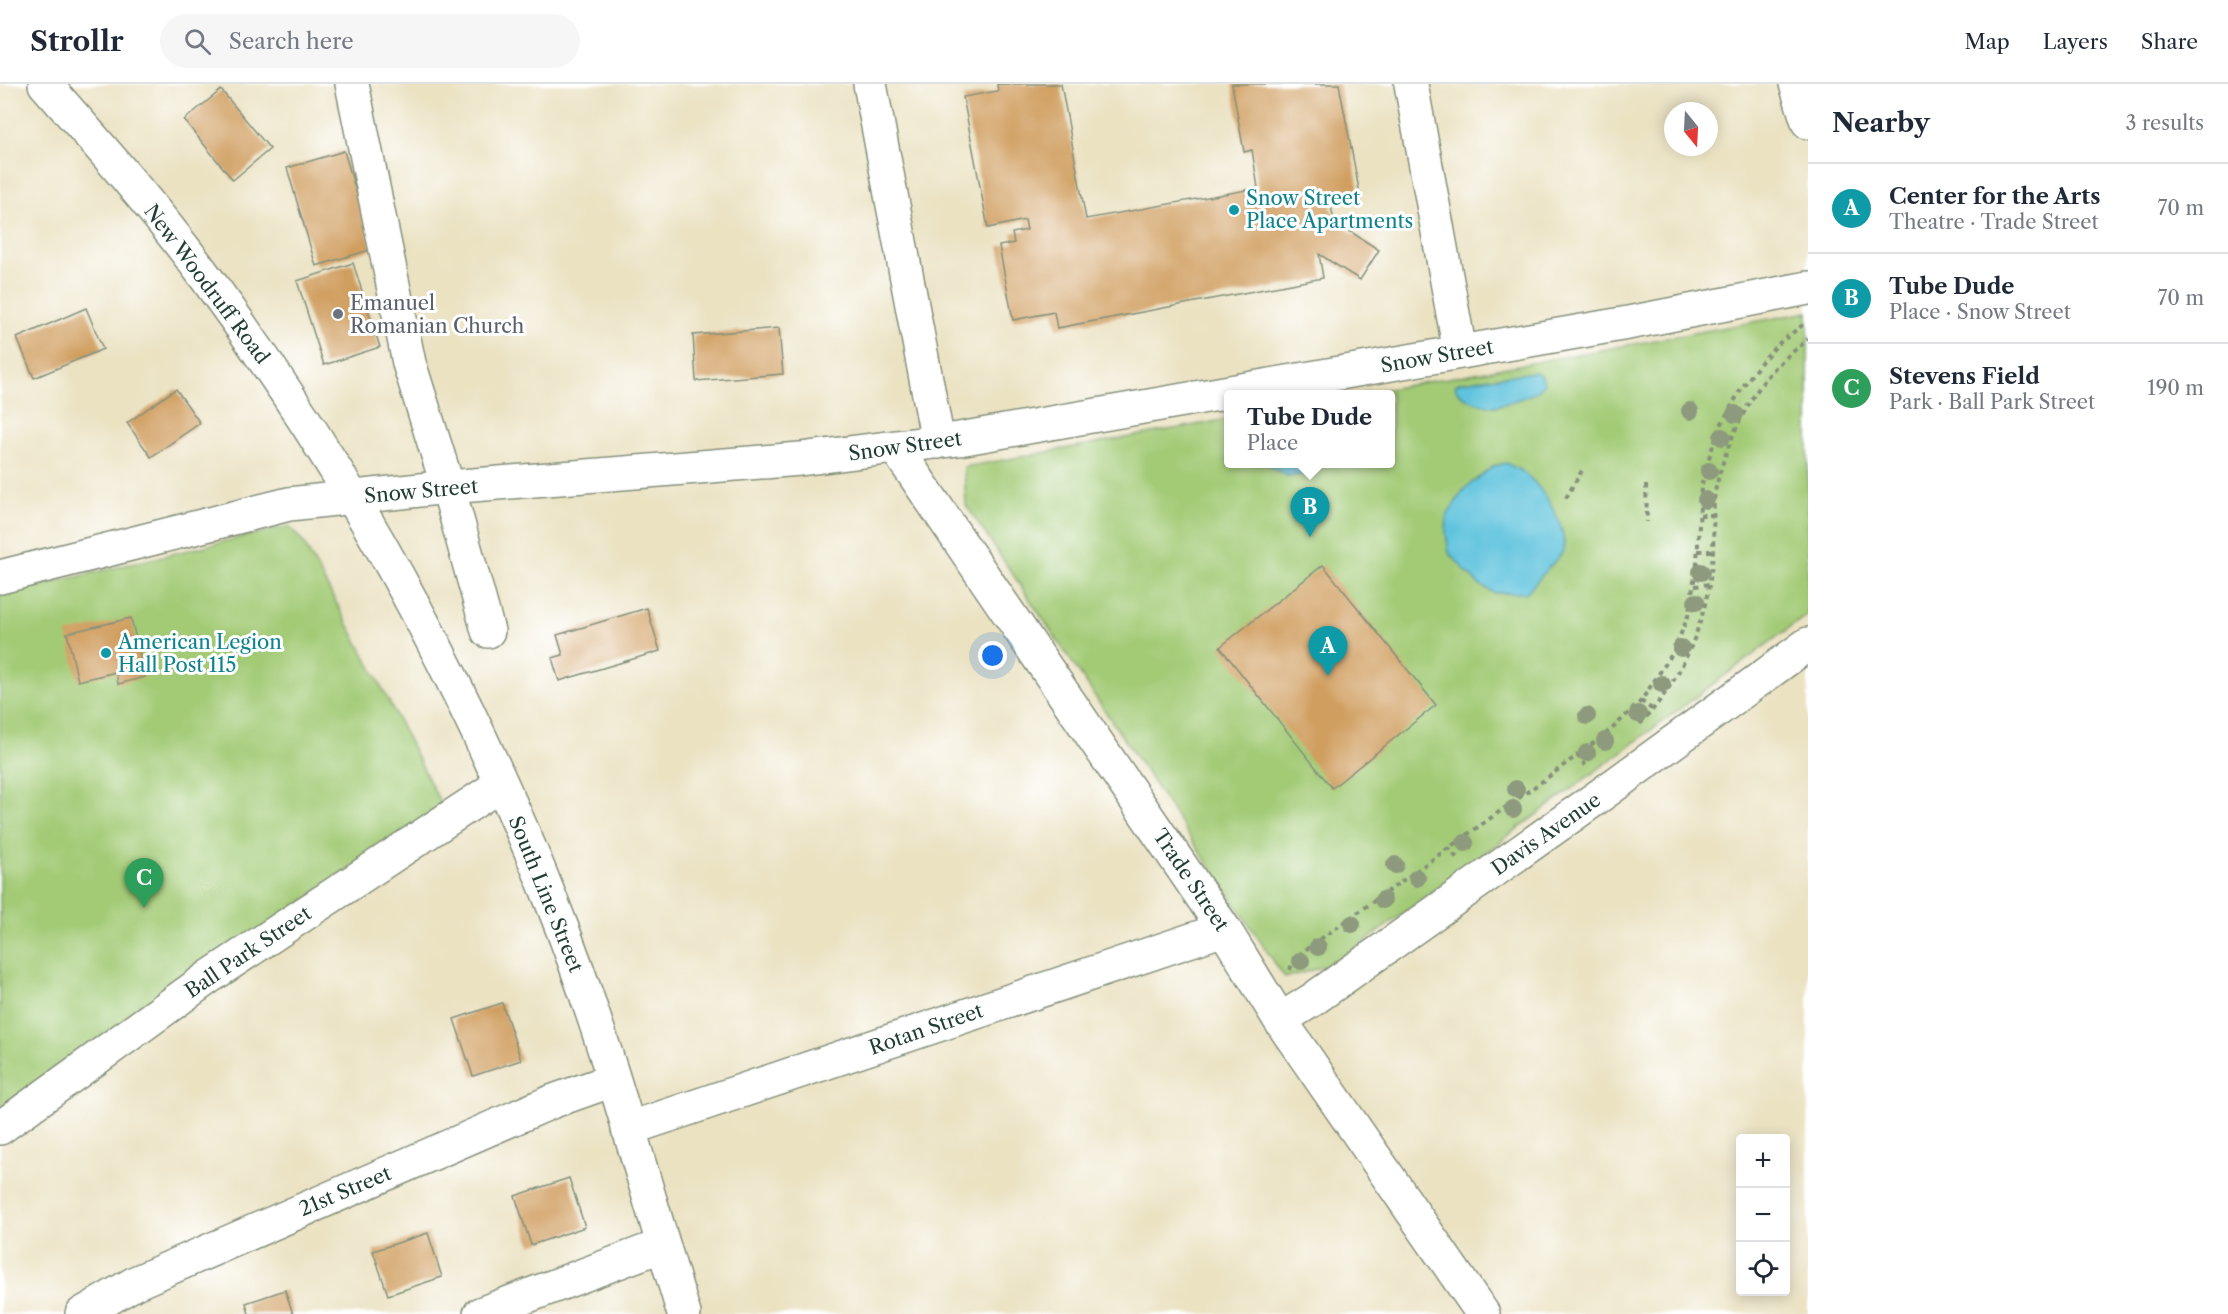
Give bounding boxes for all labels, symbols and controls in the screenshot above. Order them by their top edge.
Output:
search box [160,14,580,68]
text: Strollr [30,24,124,58]
icon: search [181,25,214,58]
text: Search here [229,28,353,55]
text: Map [1965,29,2010,54]
text: Layers [2043,29,2108,54]
text: Share [2141,29,2198,54]
north arrow [1664,102,1718,156]
text: Nearby [1832,107,1930,139]
text: 3 results [2126,111,2204,135]
text: Center for the Arts [1889,183,2100,210]
place label: Snow Street Place Apartments [1246,186,1413,233]
text: A [1844,196,1859,220]
text: 70 m [2158,196,2204,220]
street label: New Woodruff Road [139,199,275,369]
marker: Snow Street Place Apartments [1227,203,1241,217]
text: Theatre · Trade Street [1889,210,2098,234]
text: Tube Dude [1889,273,2014,300]
text: B [1844,286,1859,310]
text: 70 m [2158,286,2204,310]
place label: Emanuel Romanian Church [350,291,525,338]
text: Place · Snow Street [1889,300,2071,324]
marker: Emanuel Romanian Church [331,307,345,321]
street label: Snow Street [1379,334,1495,378]
text: Stevens Field [1889,363,2040,390]
text: C [1843,376,1860,400]
text: 190 m [2147,376,2204,400]
popup [1224,390,1395,468]
text: Park · Ball Park Street [1889,390,2095,414]
text: Tube Dude [1247,404,1372,431]
street label: Snow Street [847,426,963,466]
text: Place [1247,431,1298,455]
street label: Snow Street [363,474,479,508]
pin: B [1290,488,1330,537]
pin: A [1308,626,1348,676]
place label: American Legion Hall Post 115 [117,630,282,677]
your location [978,641,1007,670]
marker: American Legion Hall Post 115 [99,646,113,660]
street label: Davis Avenue [1487,788,1605,880]
street label: South Line Street [504,812,588,976]
street label: Trade Street [1148,824,1234,936]
pin: C [124,858,164,908]
street label: Ball Park Street [180,901,316,1003]
street label: Rotan Street [866,998,986,1060]
map controls [1736,1134,1790,1296]
button: + [1736,1134,1790,1188]
street label: 21st Street [295,1161,395,1221]
button: − [1736,1188,1790,1242]
button: locate [1736,1242,1790,1296]

